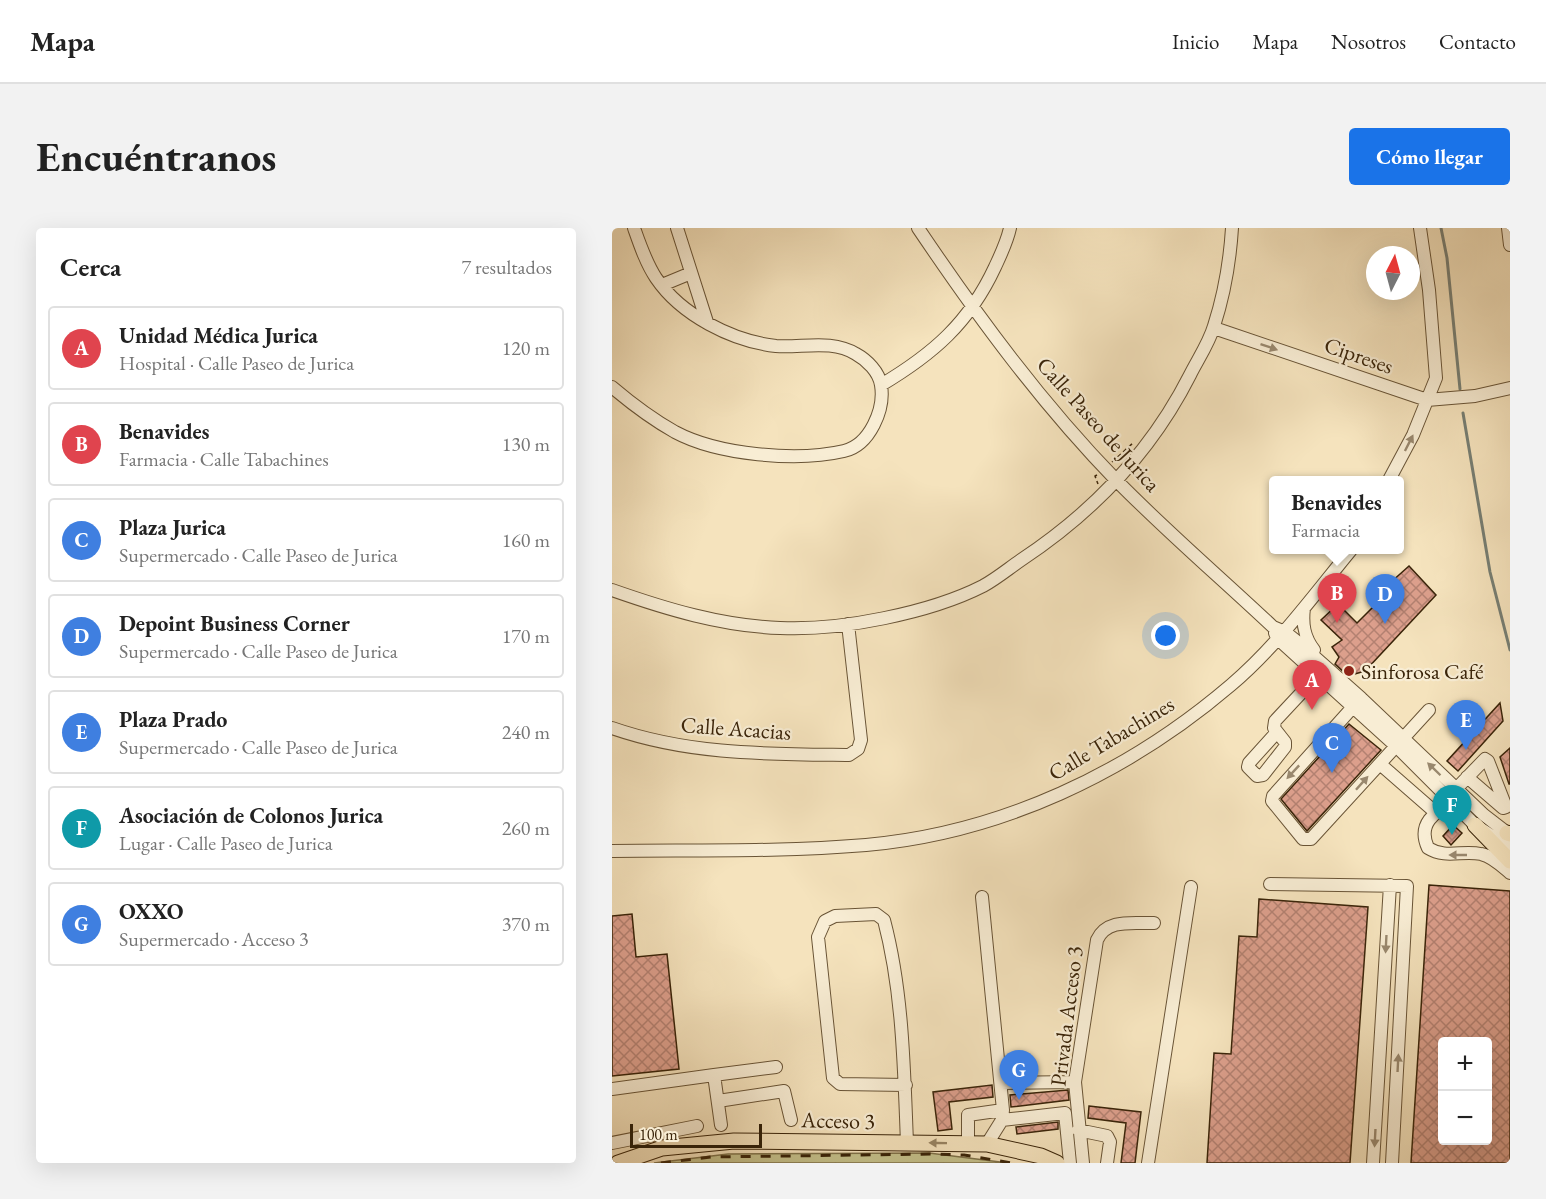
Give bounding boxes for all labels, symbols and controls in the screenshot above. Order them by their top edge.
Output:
text: Mapa [30,23,95,59]
text: Inicio [1172,28,1219,55]
text: Mapa [1252,28,1298,55]
text: Nosotros [1331,28,1406,55]
text: Contacto [1439,28,1516,55]
button: Cómo llegar [1349,128,1510,185]
text: Encuéntranos [36,129,276,184]
north arrow [1366,246,1420,300]
text: Cerca [60,250,121,284]
text: 7 resultados [461,254,552,280]
text: Unidad Médica Jurica [119,321,318,350]
street label: Cipreses [1320,330,1397,381]
text: A [74,335,89,361]
text: 120 m [502,335,550,361]
one-way arrow [1260,342,1278,352]
text: Hospital · Calle Paseo de Jurica [119,350,354,376]
street label: Calle Paseo de Jurica [1030,351,1167,498]
text: Benavides [119,417,210,446]
text: B [75,431,88,457]
text: 130 m [502,431,550,457]
one-way arrow [1404,434,1413,451]
text: Farmacia · Calle Tabachines [119,446,329,472]
popup [1269,476,1404,554]
text: Benavides [1291,488,1382,517]
text: Plaza Jurica [119,513,226,542]
text: Farmacia [1291,517,1360,543]
text: C [74,527,89,553]
text: 160 m [502,527,550,553]
text: Supermercado · Calle Paseo de Jurica [119,542,398,568]
pin: B [1318,574,1356,623]
pin: D [1366,574,1404,624]
text: Depoint Business Corner [119,609,350,638]
your location [1151,621,1180,650]
text: D [74,623,89,649]
text: 170 m [502,623,550,649]
text: Supermercado · Calle Paseo de Jurica [119,638,398,664]
place label: Sinforosa Café [1361,657,1484,686]
pin: A [1292,660,1332,710]
marker: Sinforosa Café [1342,664,1356,678]
street label: Calle Tabachines [1043,689,1179,787]
pin: E [1446,700,1486,750]
text: Plaza Prado [119,705,227,734]
street label: Calle Acacias [680,710,792,747]
text: E [76,719,87,745]
text: 240 m [502,719,550,745]
pin: C [1312,724,1352,773]
text: Supermercado · Calle Paseo de Jurica [119,734,398,760]
one-way arrow [1428,762,1442,776]
one-way arrow [1286,764,1300,779]
one-way arrow [1355,776,1368,791]
pin: F [1432,786,1472,835]
text: Asociación de Colonos Jurica [119,801,383,830]
text: F [76,815,87,841]
text: 260 m [502,815,550,841]
text: Lugar · Calle Paseo de Jurica [119,830,333,856]
one-way arrow [1448,850,1467,860]
text: OXXO [119,897,184,926]
text: G [74,911,89,937]
text: 370 m [502,911,550,937]
text: Supermercado · Acceso 3 [119,926,309,952]
one-way arrow [1382,934,1391,953]
street label: Privada Acceso 3 [1044,944,1089,1088]
map controls [1438,1037,1492,1145]
button: + [1438,1037,1492,1091]
pin: G [1000,1050,1038,1100]
one-way arrow [1393,1053,1402,1072]
button: − [1438,1091,1492,1145]
street label: Acceso 3 [800,1105,875,1136]
scale bar [630,1121,762,1148]
text: 100 m [639,1124,678,1145]
one-way arrow [1370,1129,1379,1148]
one-way arrow [929,1139,948,1148]

